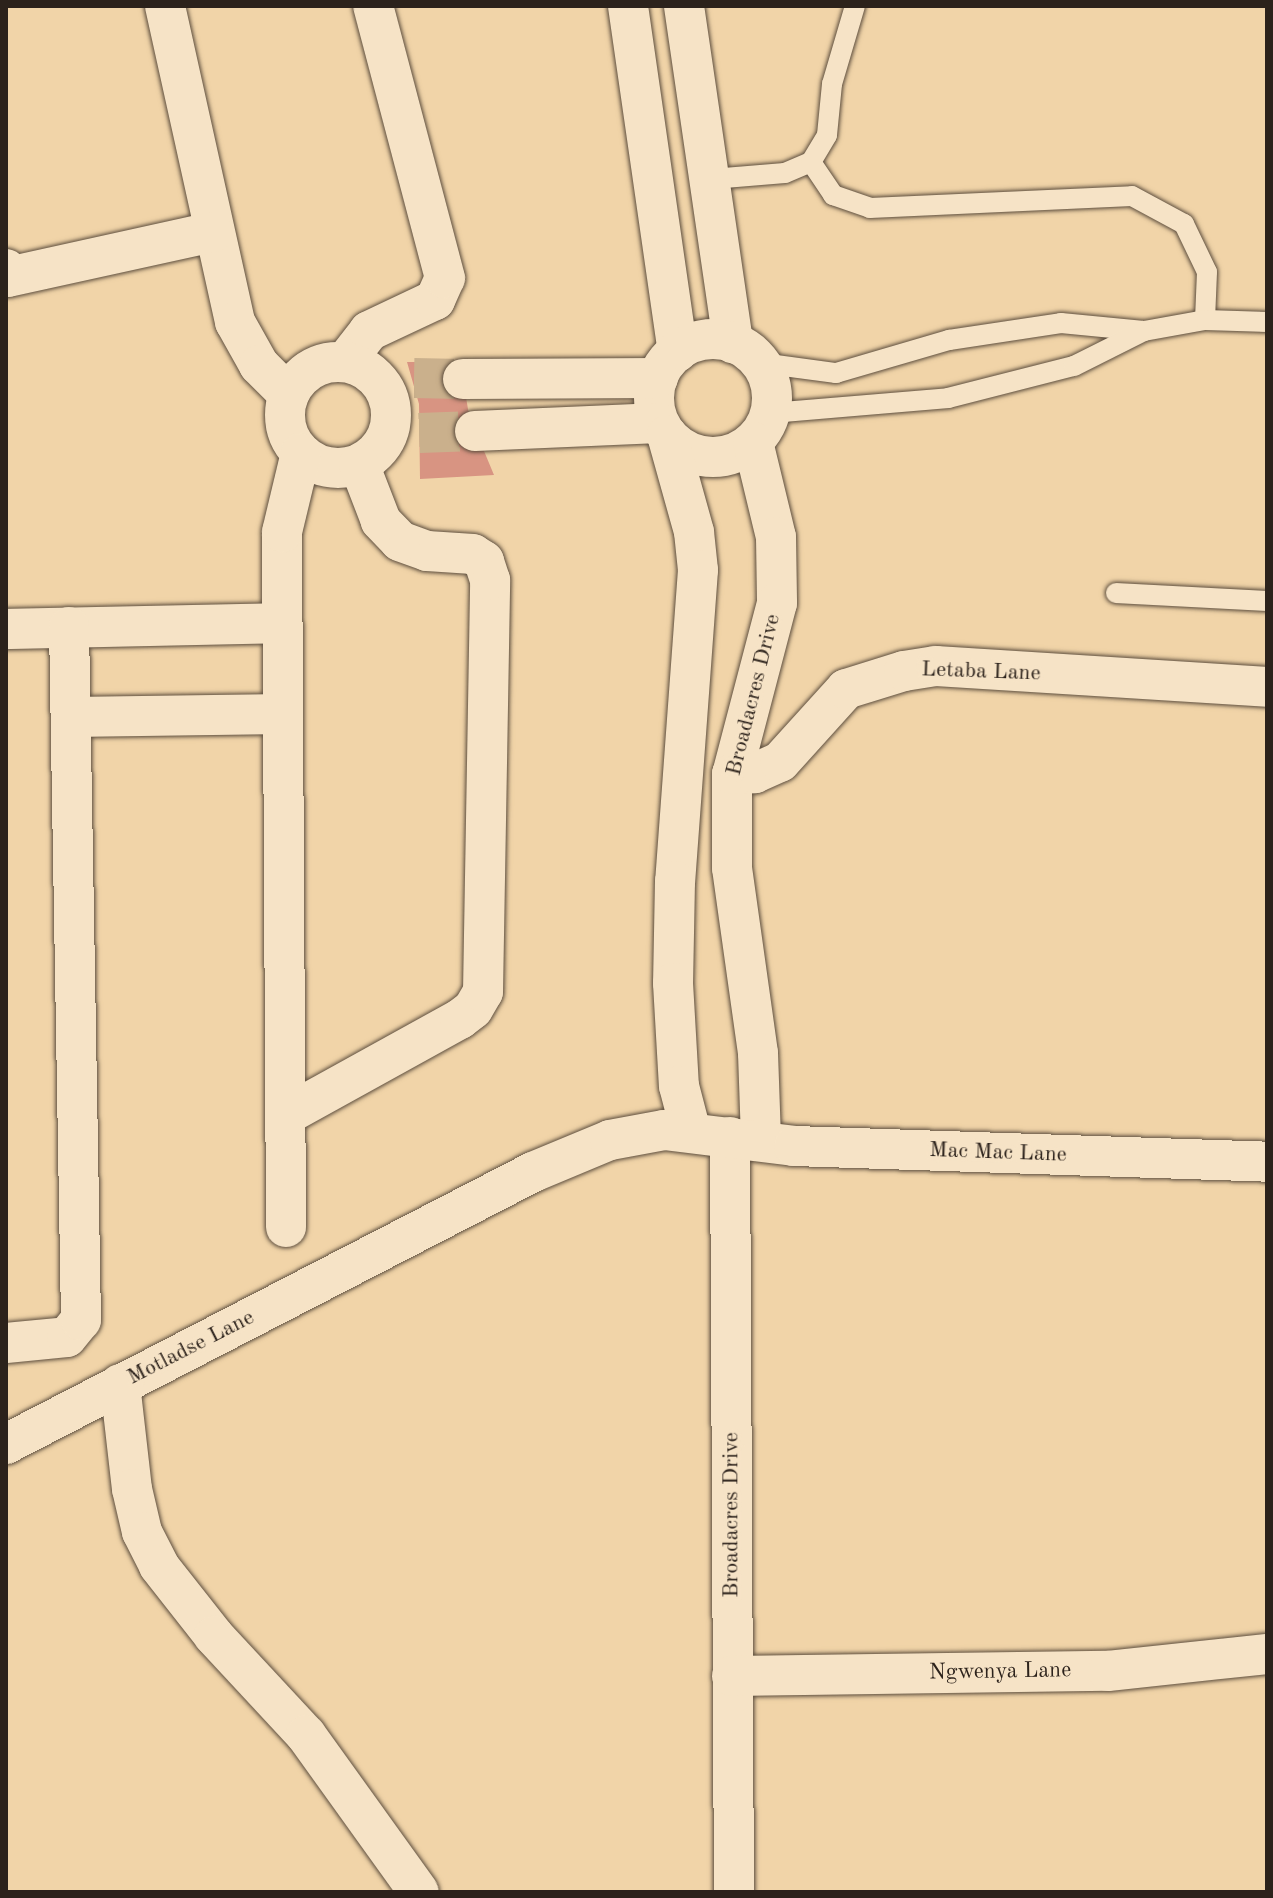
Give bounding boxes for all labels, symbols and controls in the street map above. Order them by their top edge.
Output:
street label: Broadacres Drive [721,611,787,779]
street label: Letaba Lane [921,657,1041,687]
street label: Mac Mac Lane [929,1137,1067,1169]
street label: Motladse Lane [123,1305,259,1391]
street label: Broadacres Drive [719,1432,745,1598]
street label: Ngwenya Lane [929,1658,1071,1686]

